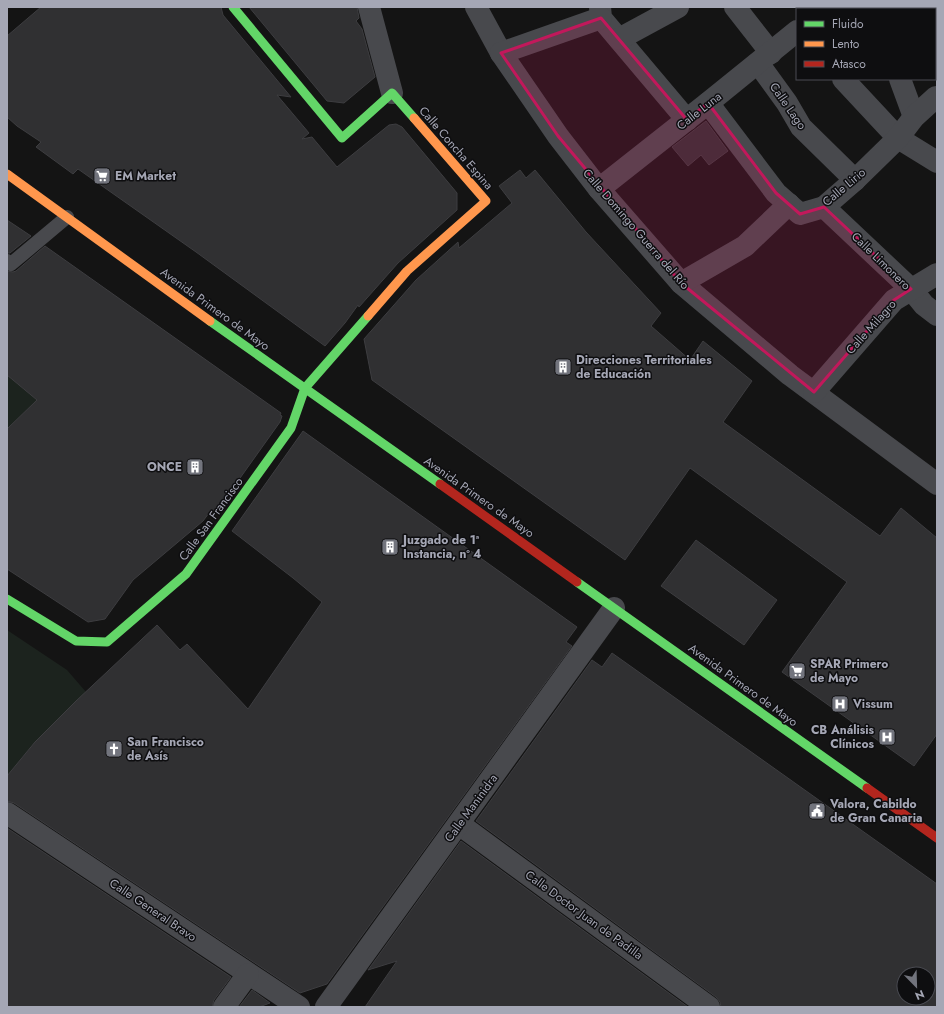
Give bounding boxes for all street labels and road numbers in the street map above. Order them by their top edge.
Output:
street label: Calle Lago [765,79,811,134]
street label: Calle Luna [673,88,726,134]
street label: Calle Concha Espina [415,102,497,194]
street label: Calle Lirio [818,163,870,210]
street label: Calle Domingo Guerra del Río [578,165,694,294]
street label: Calle Limonero [847,228,915,294]
street label: Avenida Primero de Mayo [157,263,274,355]
street label: Calle Milagro [842,295,901,358]
street label: Avenida Primero de Mayo [420,452,538,542]
street label: Calle San Francisco [174,473,248,565]
street label: Avenida Primero de Mayo [685,639,802,731]
street label: Calle Maninidra [440,770,502,846]
street label: Calle Doctor Juan de Padilla [521,866,647,964]
street label: Calle General Bravo [106,874,201,946]

